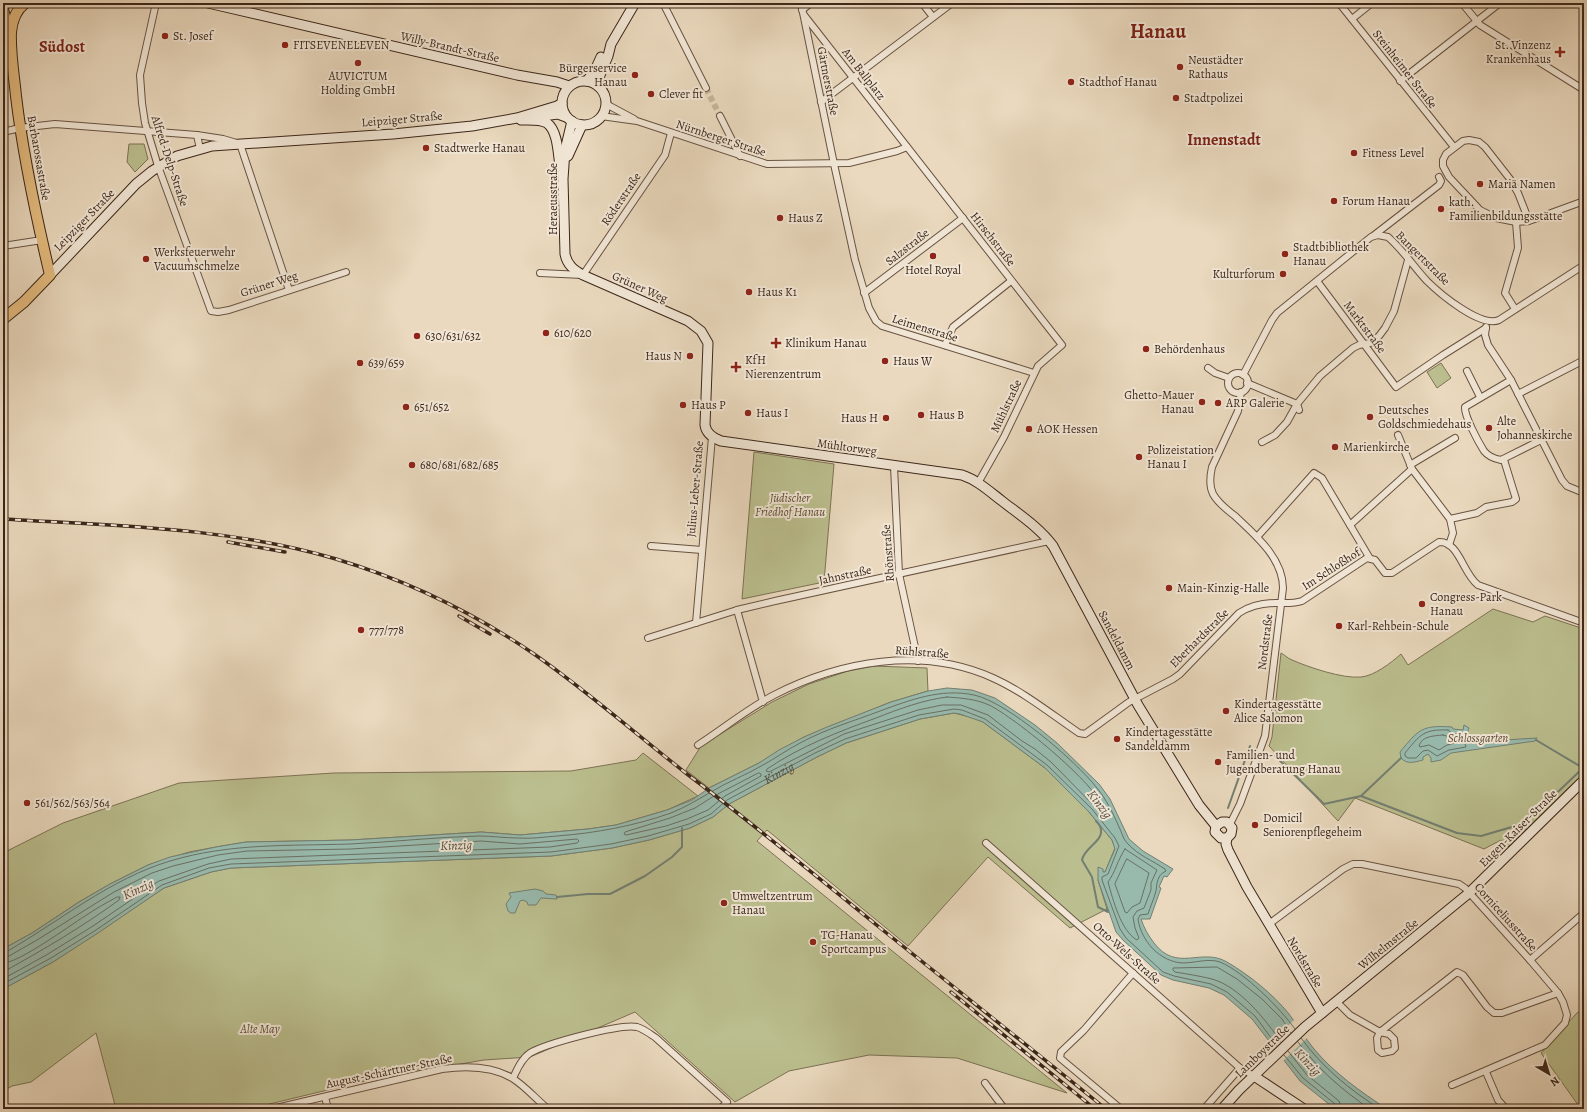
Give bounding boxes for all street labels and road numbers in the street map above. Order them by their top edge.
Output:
street label: Steinheimer Straße [1369,26,1441,112]
street label: Willy-Brandt-Straße [398,28,501,66]
street label: Am Ballplatz [838,44,889,103]
street label: Gärtnerstraße [813,45,843,117]
street label: Leipziger Straße [361,107,443,131]
street label: Alfred-Delp-Straße [147,113,192,208]
street label: Barbarossastraße [24,114,54,202]
street label: Nürnberger Straße [674,116,768,160]
street label: Heraeusstraße [545,163,561,235]
street label: Röderstraße [597,169,645,229]
street label: Leipziger Straße [50,185,118,255]
street label: Hirschstraße [967,209,1019,269]
street label: Salzstraße [882,225,932,269]
street label: Bangertstraße [1392,227,1454,289]
street label: Grüner Weg [238,267,300,301]
street label: Grüner Weg [610,268,670,306]
street label: Marktstraße [1340,298,1390,356]
street label: Leimenstraße [890,310,960,346]
street label: Mühlstraße [987,377,1025,435]
street label: Mühltorweg [816,435,878,459]
street label: Julius-Leber-Straße [683,440,707,538]
street label: Rhönstraße [878,524,898,582]
street label: Im Schloßhof [1299,543,1365,594]
street label: Jahnstraße [817,562,873,588]
street label: Eberhardstraße [1166,605,1232,671]
street label: Sandeldamm [1095,608,1139,672]
street label: Nordstraße [1254,613,1276,671]
street label: Rühlstraße [894,642,950,662]
street label: Eugen-Kaiser-Straße [1476,786,1560,870]
street label: Corniceliusstraße [1471,879,1541,955]
street label: Wilhelmstraße [1354,915,1421,974]
street label: Otto-Wels-Straße [1089,918,1165,988]
street label: Nordstraße [1284,934,1326,990]
street label: Lamboystraße [1231,1021,1293,1081]
street label: August-Schärttner-Straße [323,1050,454,1092]

